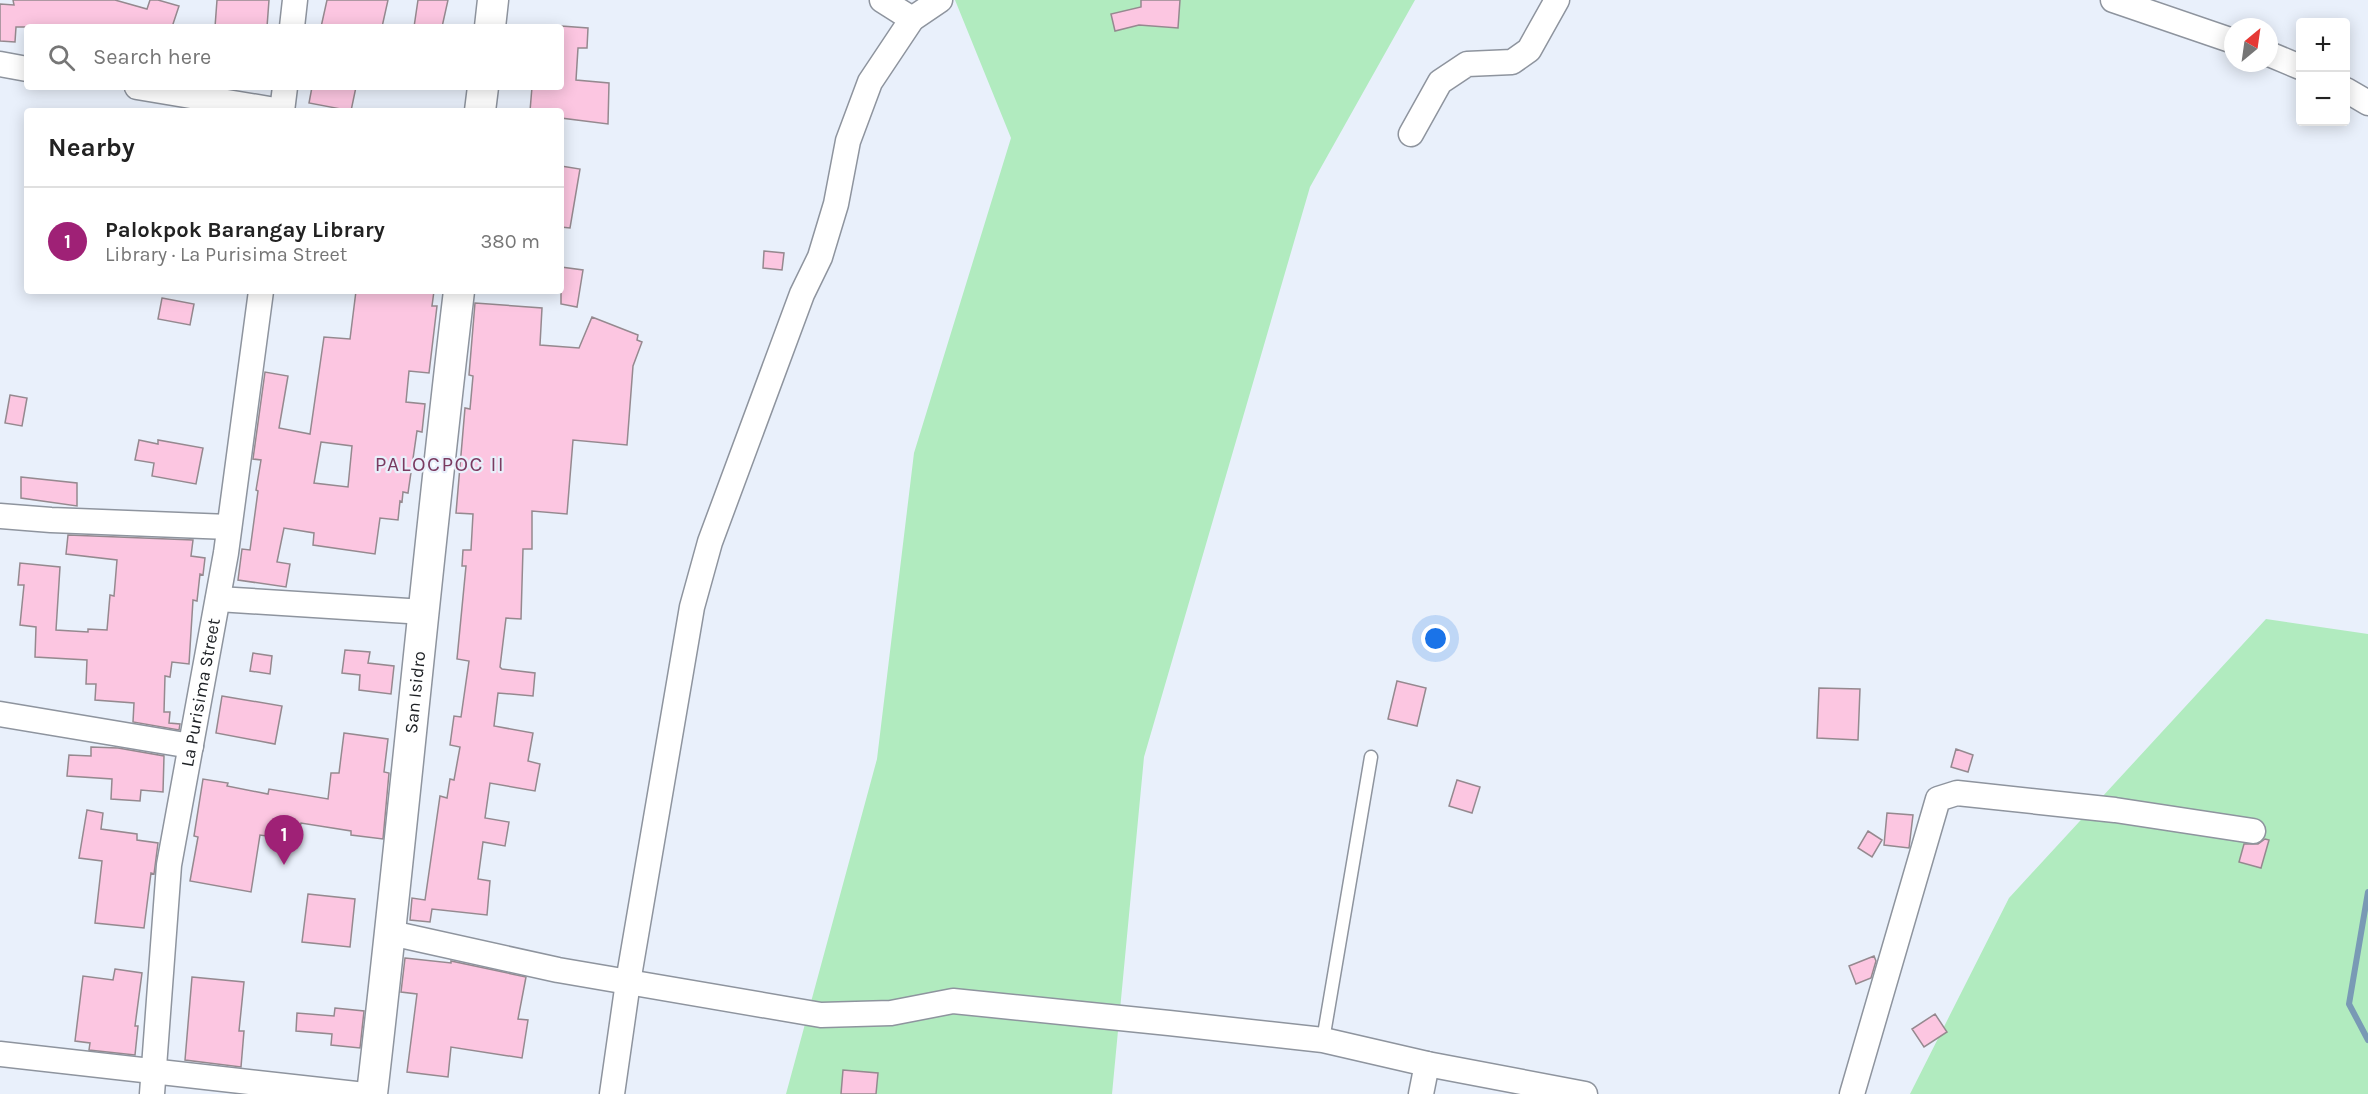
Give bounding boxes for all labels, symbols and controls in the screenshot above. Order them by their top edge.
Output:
north arrow [2224,18,2278,72]
map controls [2296,18,2350,126]
button: + [2296,18,2350,72]
search box [24,24,564,90]
icon: search [45,41,78,74]
text: Search here [93,44,211,70]
button: − [2296,72,2350,126]
text: Nearby [48,132,135,163]
text: Palokpok Barangay Library [105,217,385,243]
text: 1 [64,230,71,253]
text: 380 m [481,230,540,253]
text: Library · La Purisima Street [105,243,347,266]
district label: PALOCPOC II [375,452,505,476]
street label: La Purisima Street [176,616,225,769]
your location [1421,624,1450,653]
street label: San Isidro [400,650,430,735]
pin: 1 [264,816,304,865]

